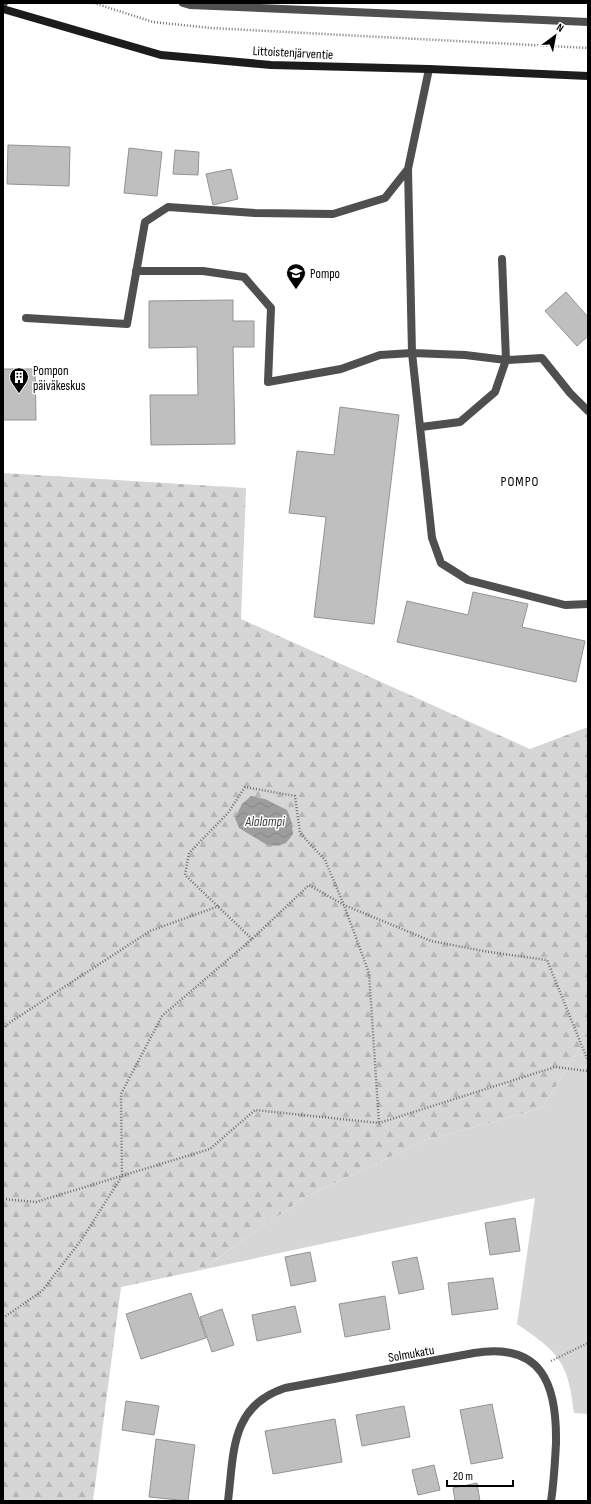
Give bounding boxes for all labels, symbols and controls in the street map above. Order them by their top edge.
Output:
north arrow [535,16,575,56]
text: N [554,21,566,35]
street label: Littoistenjärventie [252,43,334,63]
school or university icon: Pompo [285,262,307,290]
place label: Pompo [310,266,340,282]
place label: Pompon päiväkeskus [33,363,86,394]
building icon: Pompon päiväkeskus [8,366,30,394]
district label: POMPO [501,473,539,490]
water label: Alalampi [244,813,285,830]
street label: Solmukatu [387,1342,435,1366]
scale bar [447,1462,513,1488]
text: 20 m [453,1469,473,1484]

